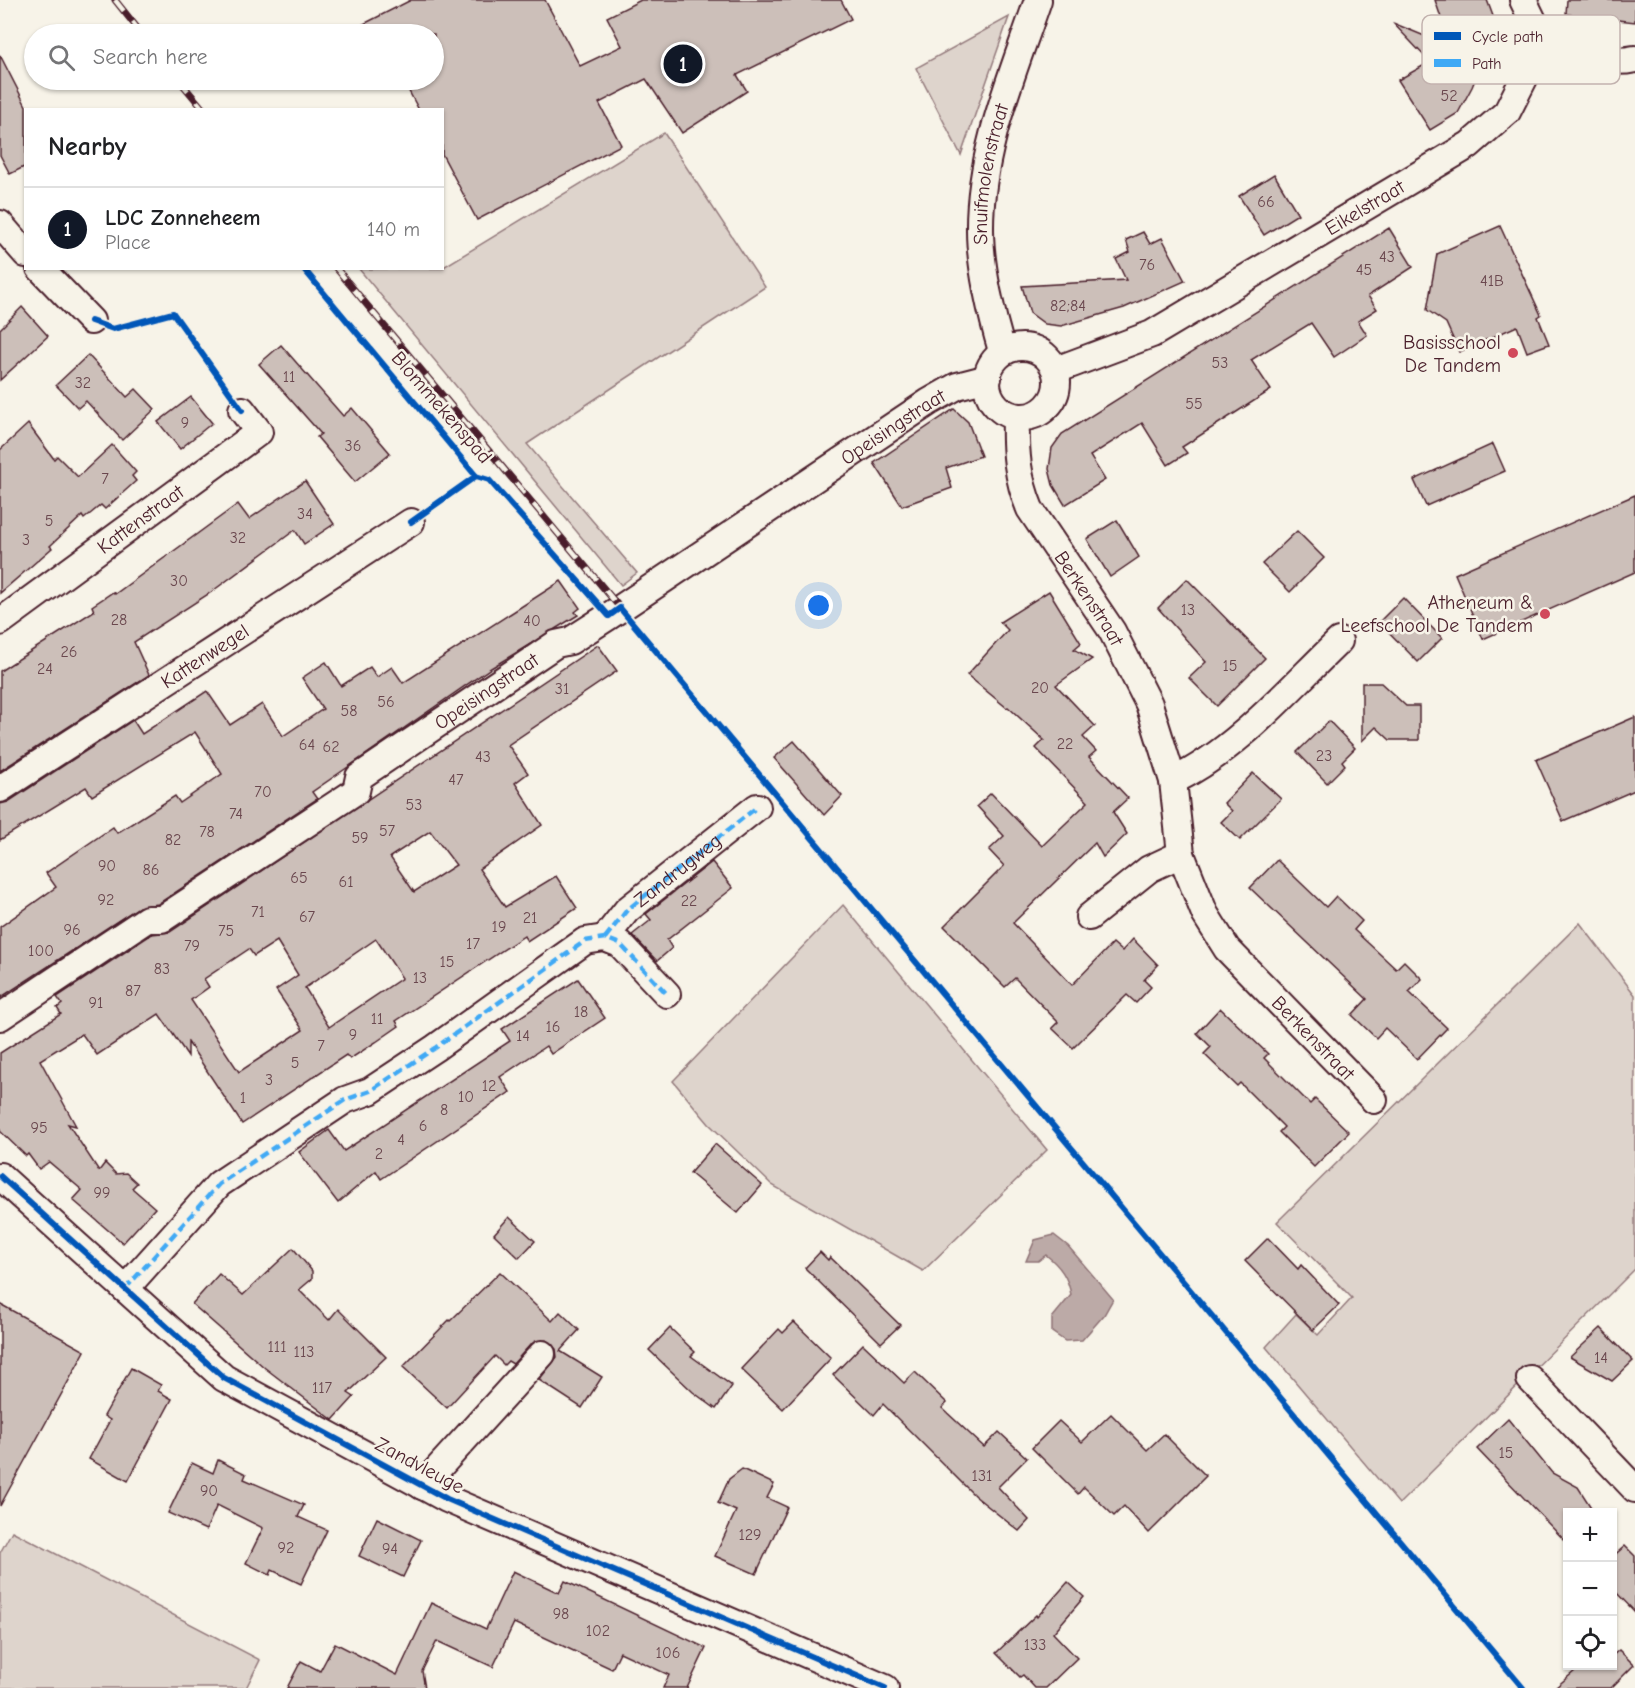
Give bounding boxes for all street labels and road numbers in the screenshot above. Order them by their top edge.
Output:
street label: Snuifmolenstraat [969,100,1014,245]
street label: Eikelstraat [1321,175,1410,240]
street label: Blommekenspad [387,347,496,468]
street label: Opeisingstraat [836,384,950,470]
street label: Kattenstraat [93,479,189,559]
street label: Berkenstraat [1049,547,1129,651]
street label: Kattenwegel [157,620,253,693]
street label: Opeisingstraat [430,647,544,735]
street label: Zandrugweg [630,829,726,912]
street label: Berkenstraat [1267,991,1360,1086]
street label: Zandvleuge [371,1432,468,1498]

